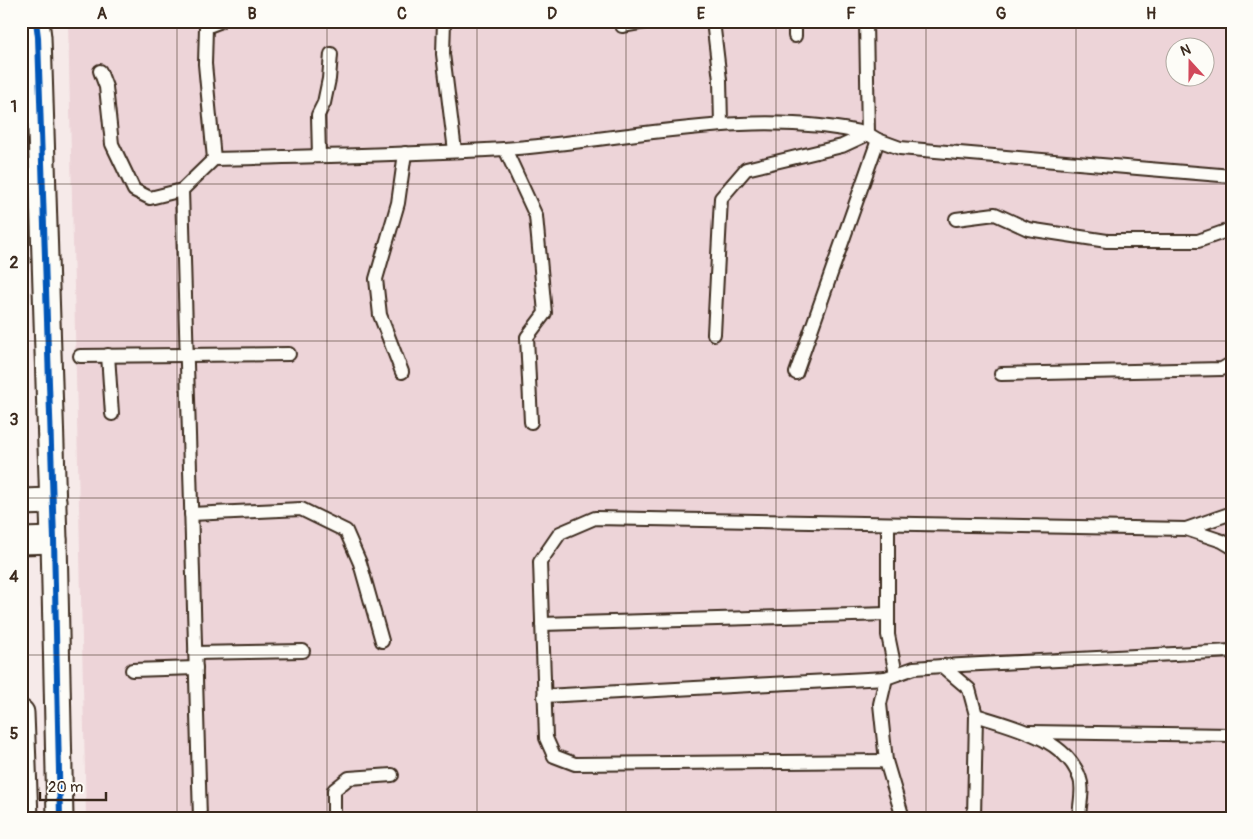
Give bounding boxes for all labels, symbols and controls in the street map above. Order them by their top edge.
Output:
text: A [97,4,108,24]
text: B [247,4,257,24]
text: C [397,4,407,24]
text: D [547,4,557,24]
text: E [697,4,706,24]
text: F [846,4,856,24]
text: G [996,4,1007,24]
text: H [1146,4,1156,24]
north arrow [1166,38,1216,88]
text: N [1178,41,1193,60]
text: 1 [11,97,17,117]
text: 2 [10,253,19,273]
text: 3 [10,410,19,430]
text: 4 [9,567,19,587]
text: 5 [10,724,19,744]
scale bar [40,769,106,801]
text: 20 m [48,778,83,797]

